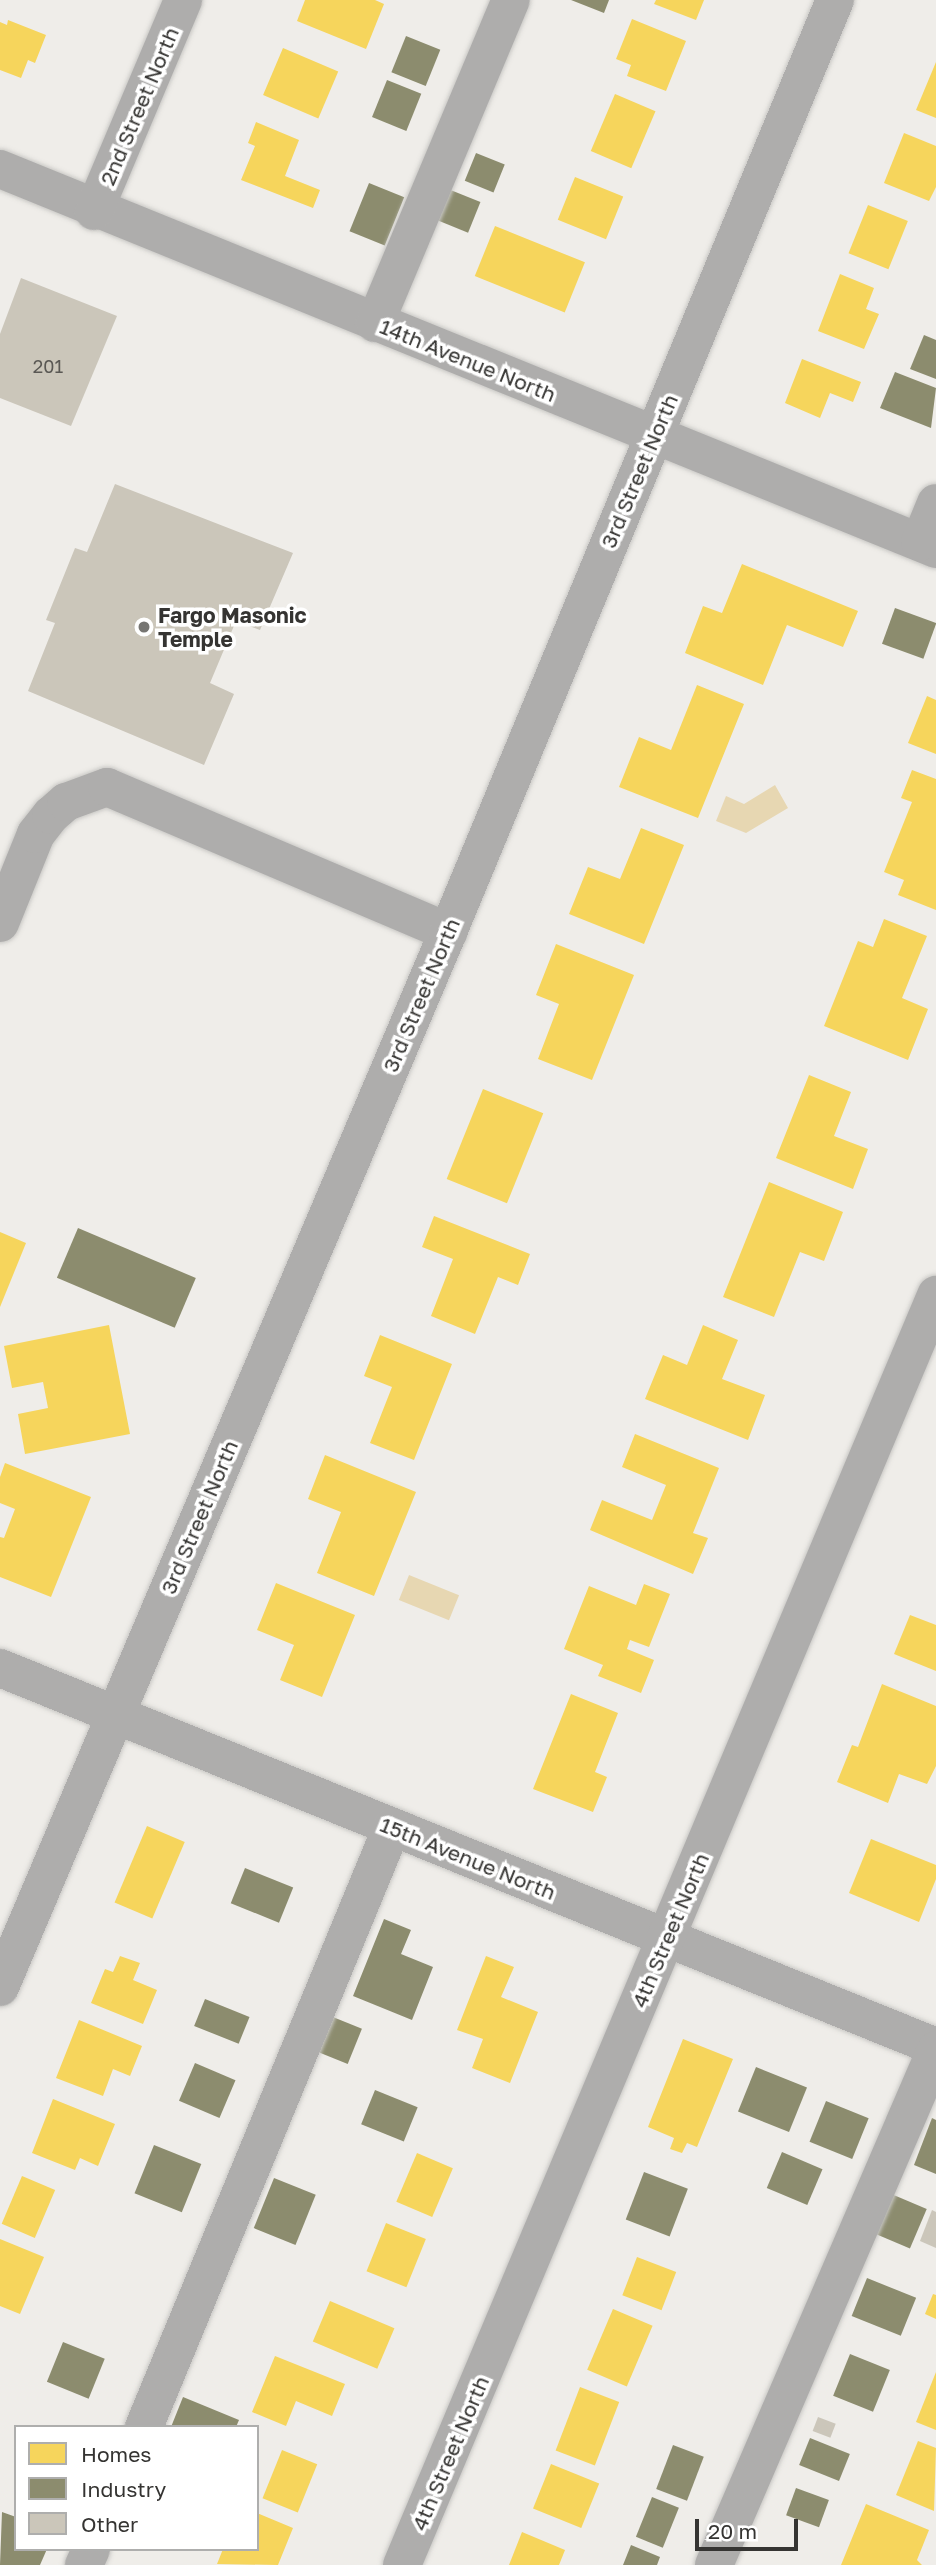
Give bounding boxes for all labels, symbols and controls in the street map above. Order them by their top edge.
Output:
street label: 2nd Street North [94,23,184,189]
street label: 14th Avenue North [376,313,560,407]
house number: 201 [33,355,63,377]
street label: 3rd Street North [595,390,683,552]
place label: Fargo Masonic Temple [158,602,307,652]
marker: Fargo Masonic Temple [136,619,152,635]
street label: 3rd Street North [377,914,465,1076]
street label: 3rd Street North [155,1436,243,1598]
street label: 15th Avenue North [377,1811,559,1905]
street label: 4th Street North [626,1849,714,2011]
street label: 4th Street North [406,2372,494,2534]
legend [14,2425,259,2551]
text: Homes [81,2441,151,2467]
text: Industry [81,2476,166,2502]
scale bar [698,2506,801,2550]
text: Other [81,2511,138,2537]
text: 20 m [708,2518,757,2544]

